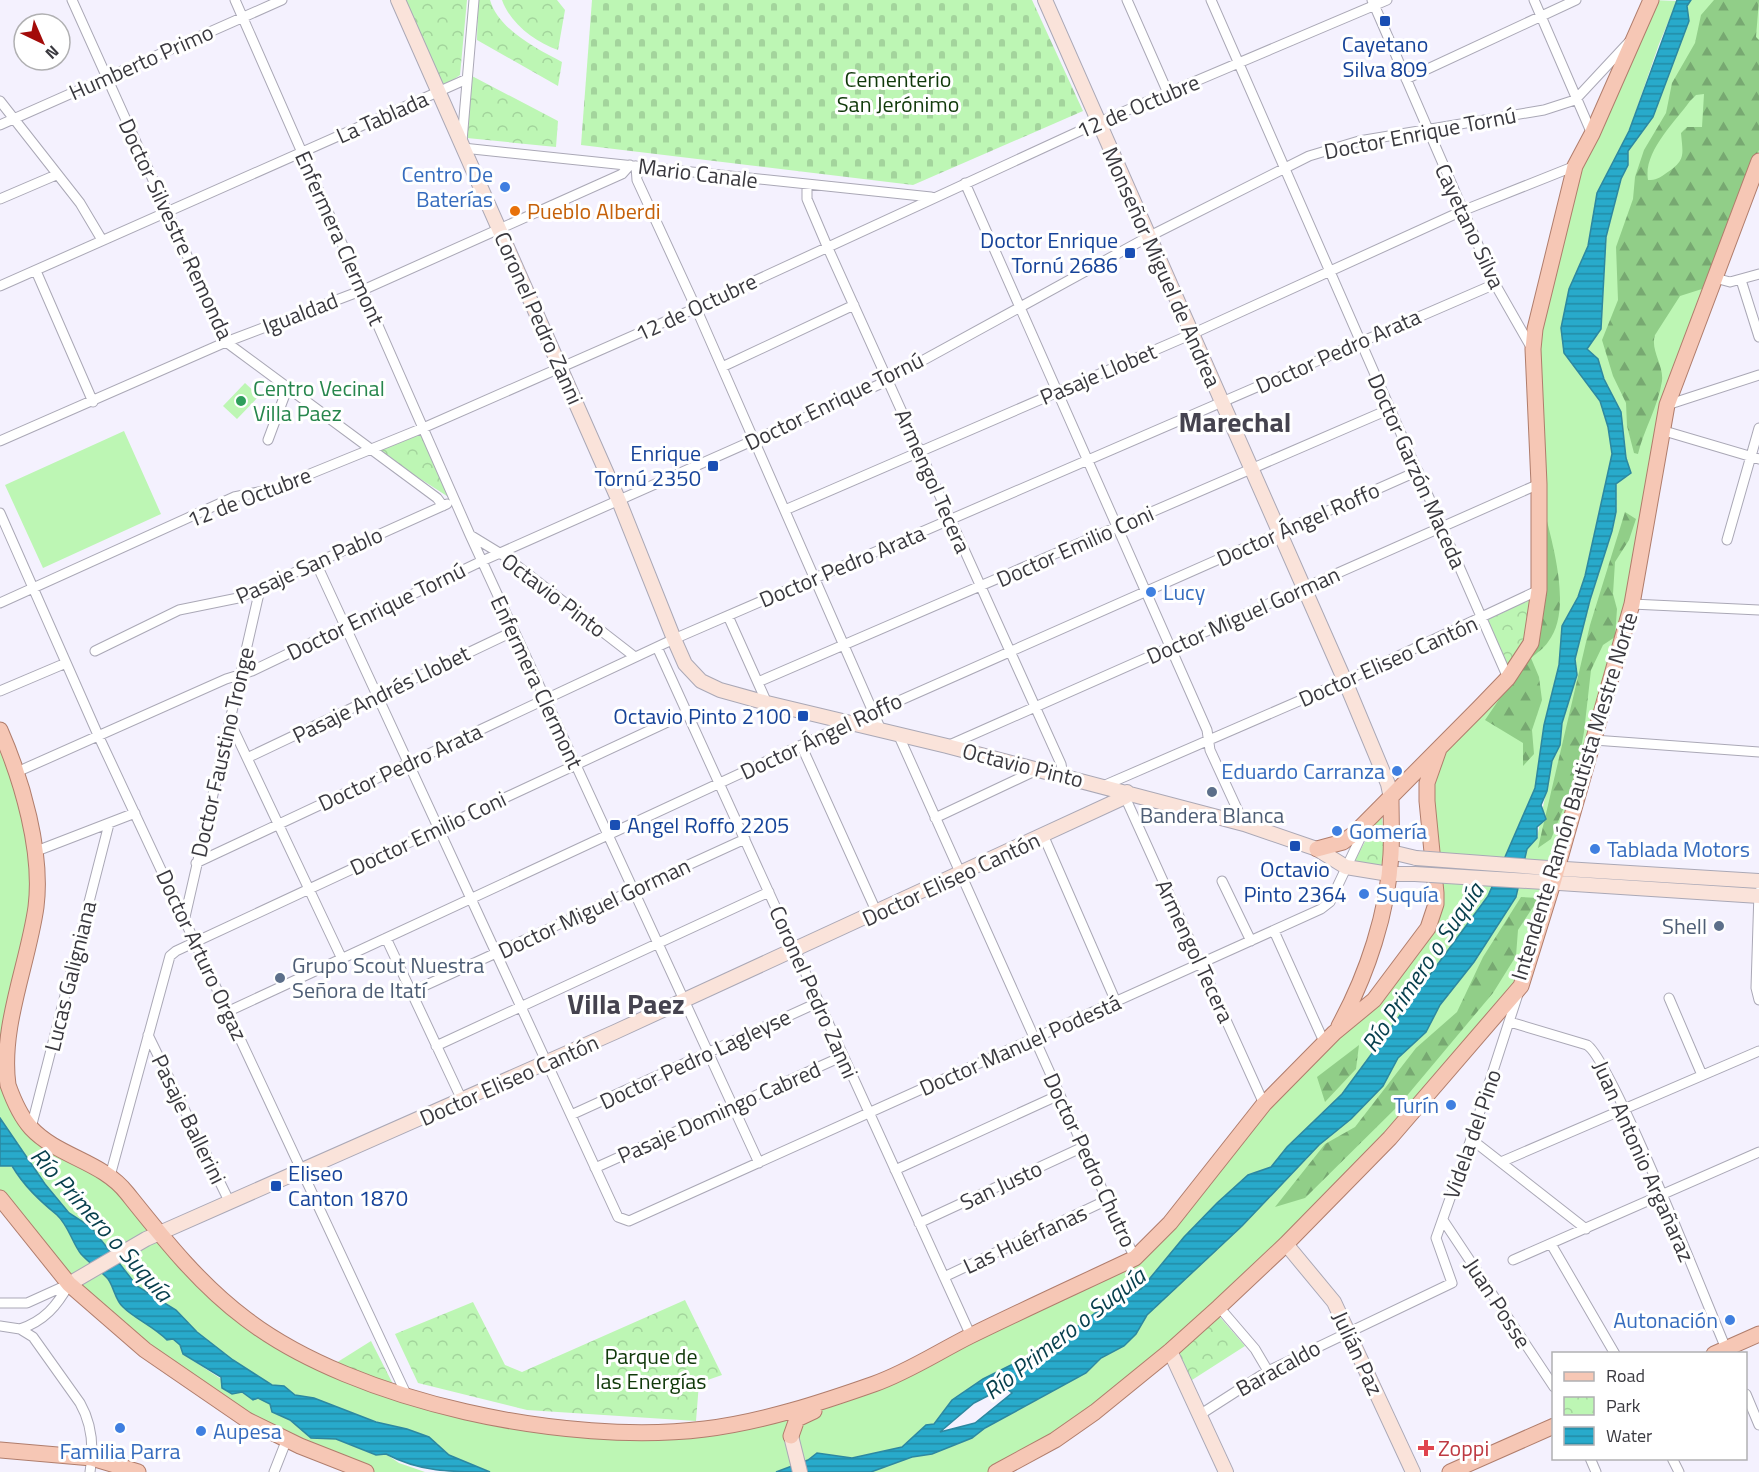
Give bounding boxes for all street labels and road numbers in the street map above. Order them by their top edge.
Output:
street label: Humberto Primo [63,15,219,109]
street label: 12 de Octubre [1071,65,1205,147]
street label: La Tablada [331,82,433,152]
street label: Doctor Enrique Tornú [1321,98,1519,168]
street label: Doctor Silvestre Remonda [110,113,242,345]
street label: Monseñor Miguel de Andrea [1094,141,1230,393]
street label: Enfermera Clermont [286,145,394,331]
street label: Mario Canale [636,149,760,197]
street label: Cayetano Silva [1426,158,1514,294]
street label: Coronel Pedro Zanni [486,226,592,410]
street label: 12 de Octubre [630,264,762,350]
street label: Igualdad [257,283,343,343]
street label: Doctor Pedro Arata [1250,299,1426,403]
street label: Pasaje Llobet [1034,334,1162,414]
street label: Doctor Enrique Tornú [739,343,929,459]
street label: Doctor Garzón Maceda [1359,368,1475,574]
street label: Armengol Tecera [886,403,980,559]
street label: 12 de Octubre [182,458,316,536]
street label: Doctor Ángel Roffo [1211,473,1385,575]
street label: Doctor Emilio Coni [991,496,1159,596]
street label: Doctor Pedro Arata [754,516,930,616]
street label: Pasaje San Pablo [230,517,388,613]
street label: Octavio Pinto [494,544,614,646]
street label: Doctor Enrique Tornú [281,553,471,669]
street label: Doctor Miguel Gorman [1141,557,1345,673]
street label: Enfermera Clermont [482,590,592,775]
street label: Doctor Eliseo Cantón [1293,606,1483,716]
street label: Intendente Ramón Bautista Mestre Norte [1502,608,1646,984]
street label: Pasaje Andrés Llobet [286,636,476,752]
street label: Doctor Faustino Tronge [181,644,263,860]
street label: Doctor Ángel Roffo [734,684,908,788]
street label: Doctor Pedro Arata [313,714,487,820]
street label: Octavio Pinto [959,734,1087,796]
street label: Doctor Emilio Coni [344,782,512,884]
street label: Doctor Eliseo Cantón [856,823,1046,935]
street label: Doctor Miguel Gorman [492,849,696,967]
street label: Doctor Arturo Orgaz [147,864,257,1046]
street label: Armengol Tecera [1147,874,1243,1028]
street label: Lucas Galigniana [35,897,105,1055]
street label: Coronel Pedro Zanni [761,900,867,1084]
street label: Doctor Manuel Podestá [914,985,1126,1105]
street label: Doctor Pedro Lagleyse [594,1000,796,1118]
street label: Doctor Eliseo Cantón [414,1025,604,1135]
street label: Pasaje Ballerini [143,1048,235,1190]
street label: Pasaje Domingo Cabred [612,1052,826,1172]
street label: Juan Antonio Argañaraz [1584,1055,1704,1267]
street label: Videla del Pino [1434,1065,1510,1203]
street label: Doctor Pedro Chutro [1035,1067,1145,1253]
street label: San Justo [954,1151,1048,1219]
street label: Las Huérfanas [957,1195,1093,1283]
street label: Juan Posse [1456,1251,1540,1355]
street label: Julián Paz [1324,1305,1392,1401]
street label: Baracaldo [1229,1331,1327,1405]

